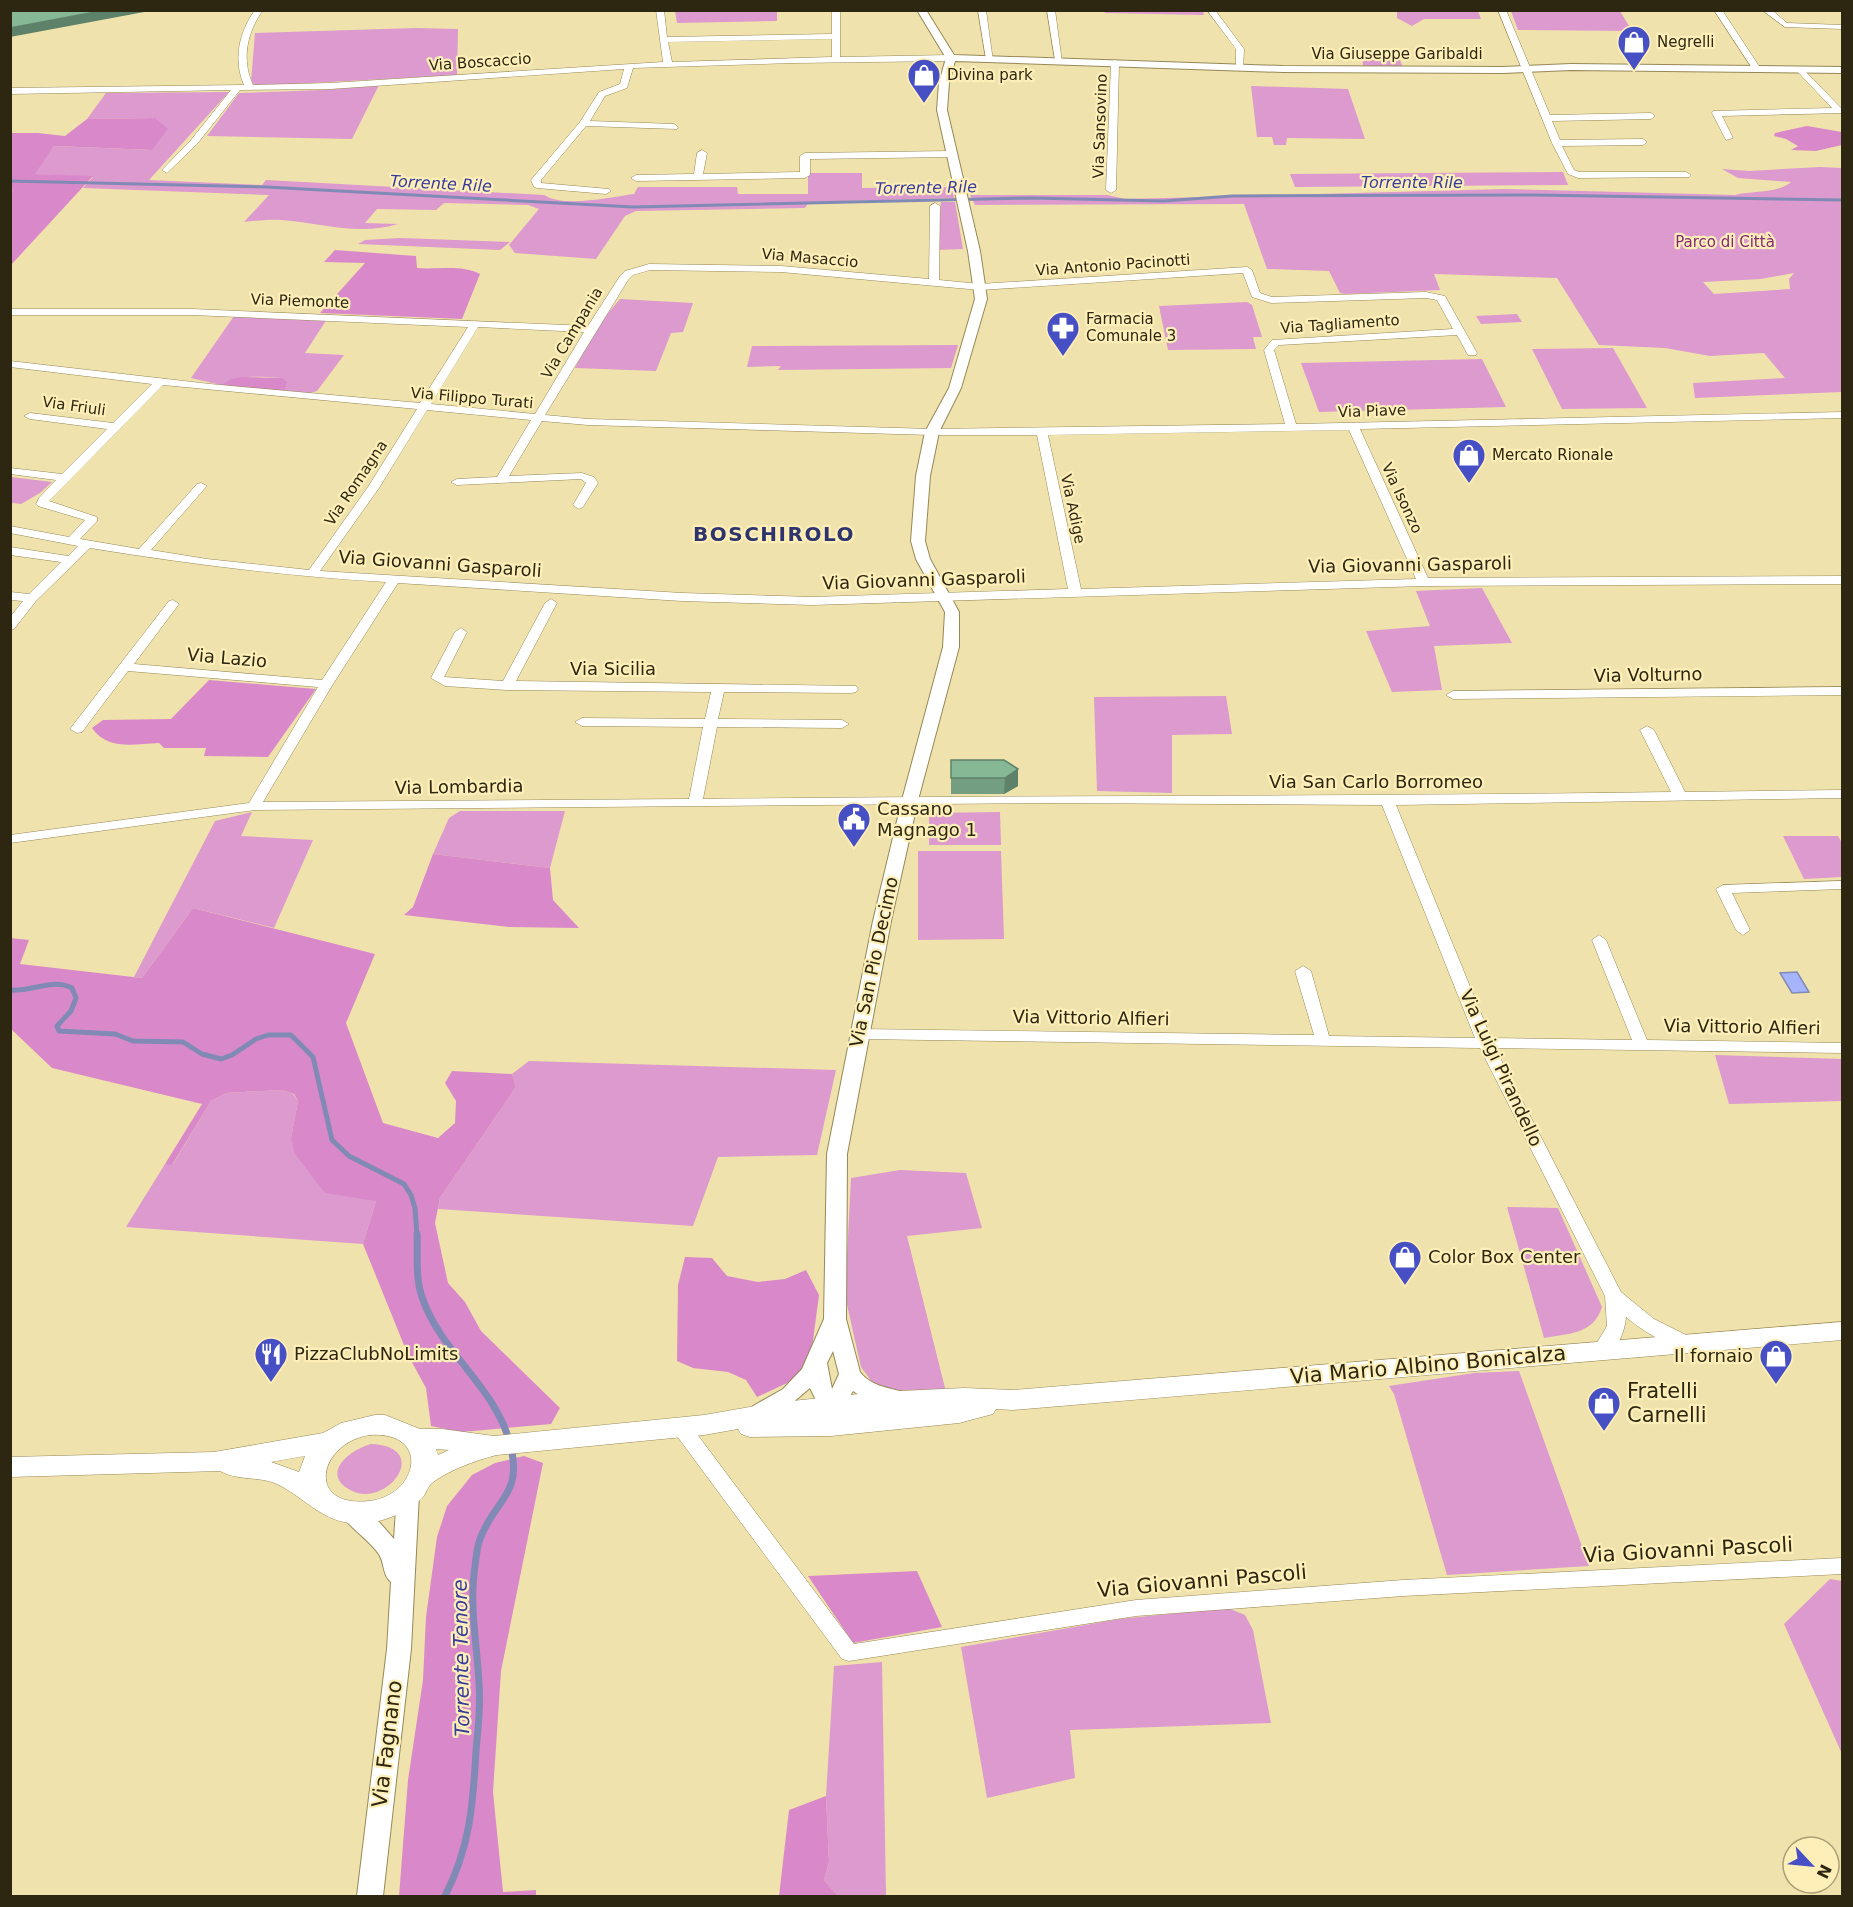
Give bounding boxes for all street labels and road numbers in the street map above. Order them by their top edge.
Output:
street label: Via Giuseppe Garibaldi [1311,45,1483,63]
street label: Via Boscaccio [428,49,532,75]
street label: Via Sansovino [1089,73,1111,179]
street label: Via Masaccio [761,245,859,271]
street label: Via Antonio Pacinotti [1035,251,1191,279]
street label: Via Campania [538,284,606,382]
street label: Via Piemonte [250,290,350,312]
street label: Via Tagliamento [1280,311,1400,337]
street label: Via Filippo Turati [410,384,534,412]
street label: Via Friuli [41,393,107,419]
street label: Via Piave [1338,401,1406,421]
street label: Via Romagna [321,437,391,529]
street label: Via Isonzo [1378,460,1426,536]
street label: Via Adige [1057,473,1089,545]
street label: Via Giovanni Gasparoli [338,546,542,581]
street label: Via Giovanni Gasparoli [1308,552,1512,577]
street label: Via Giovanni Gasparoli [822,565,1026,594]
street label: Via Lazio [186,644,268,671]
street label: Via Sicilia [570,658,656,679]
street label: Via Volturno [1594,663,1702,686]
street label: Via San Carlo Borromeo [1269,771,1483,792]
street label: Via Lombardia [394,775,524,798]
street label: Via San Pio Decimo [845,875,902,1049]
street label: Via Luigi Pirandello [1456,986,1547,1150]
street label: Via Vittorio Alfieri [1012,1006,1170,1029]
street label: Via Vittorio Alfieri [1663,1015,1821,1038]
street label: Via Mario Albino Bonicalza [1289,1341,1567,1389]
street label: Via Giovanni Pascoli [1582,1533,1794,1567]
street label: Via Giovanni Pascoli [1096,1560,1308,1602]
street label: Via Fagnano [367,1679,407,1809]

